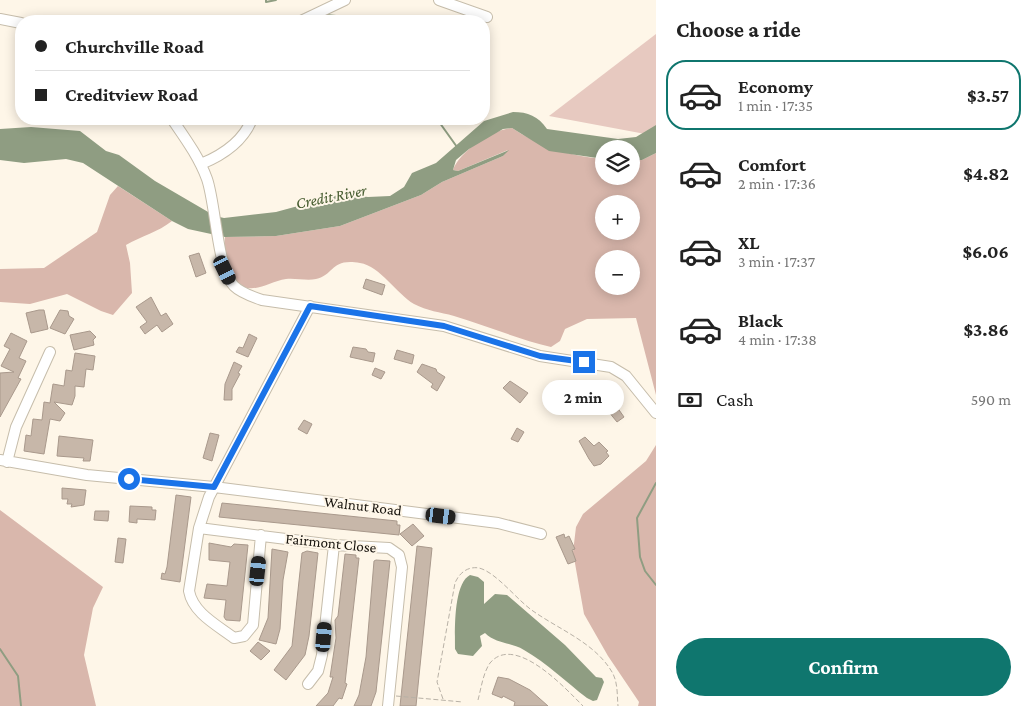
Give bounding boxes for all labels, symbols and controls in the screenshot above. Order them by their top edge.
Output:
text: Choose a ride [676,17,801,42]
text: Churchville Road [65,36,204,57]
icon: car [678,73,723,118]
text: Economy [738,76,813,97]
text: Creditview Road [65,84,198,105]
text: $3.57 [967,85,1009,106]
text: 1 min · 17:35 [738,97,813,114]
map controls [595,140,640,295]
button: layers [595,140,640,185]
icon: car [678,151,723,196]
text: Comfort [738,154,806,175]
text: $4.82 [963,163,1009,184]
text: 2 min · 17:36 [738,175,816,192]
water label: Credit River [294,181,368,212]
button: + [595,195,640,240]
icon: car [678,229,723,274]
text: XL [738,232,760,253]
text: $6.06 [963,241,1009,262]
button: − [595,250,640,295]
car [211,253,238,287]
text: 3 min · 17:37 [738,253,815,270]
icon: car [678,307,723,352]
text: Black [738,310,783,331]
text: $3.86 [964,319,1009,340]
text: 4 min · 17:38 [738,331,817,348]
route end [573,351,595,373]
callout: 2 min [543,380,625,414]
icon: cash [676,386,704,414]
text: 2 min [564,389,602,406]
text: Cash [716,389,754,410]
text: 590 m [971,391,1011,408]
route start [118,468,140,490]
street label: Walnut Road [323,493,403,519]
car [425,507,456,525]
street label: Fairmont Close [285,530,378,556]
car [248,555,267,587]
car [315,621,332,653]
button: Confirm [676,638,1011,696]

